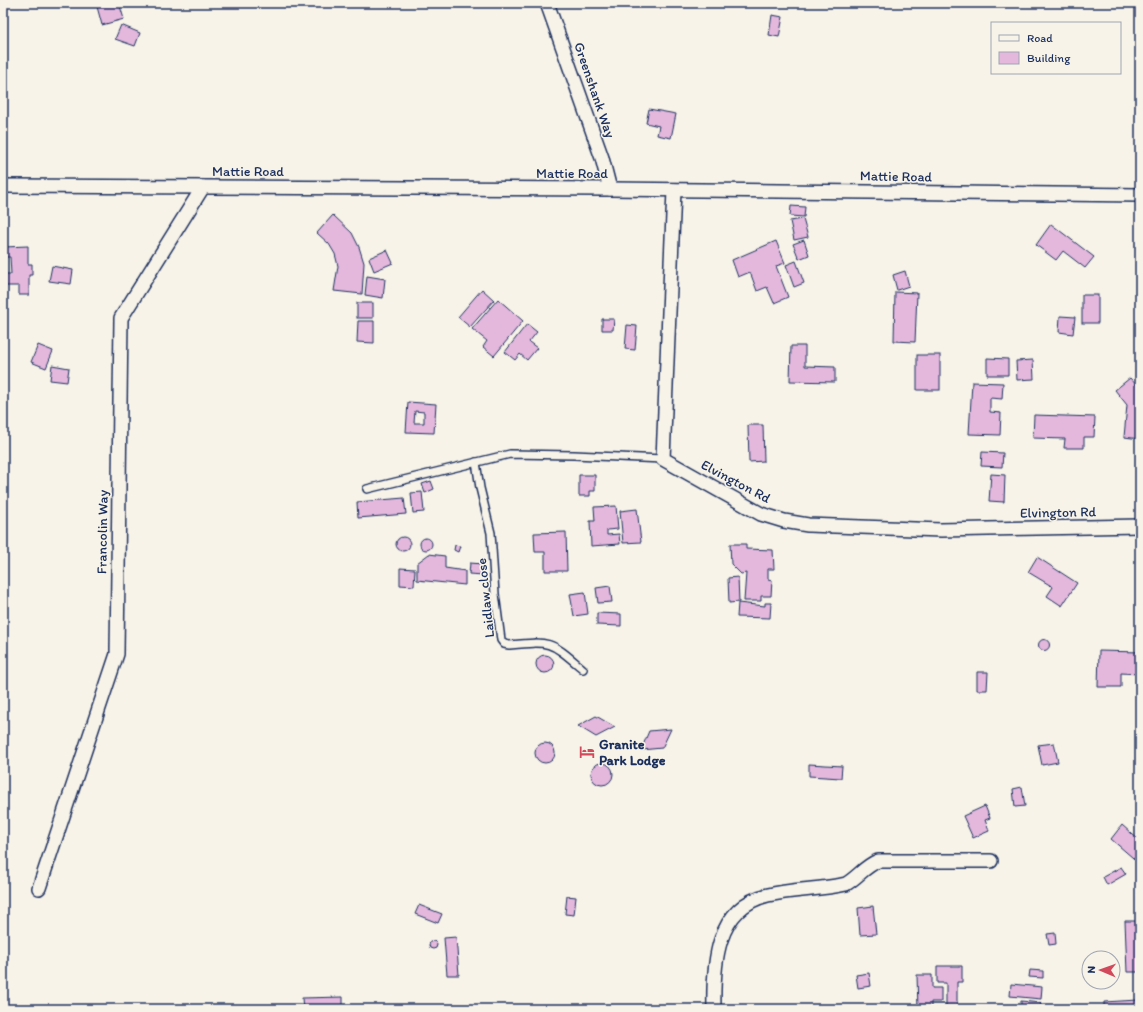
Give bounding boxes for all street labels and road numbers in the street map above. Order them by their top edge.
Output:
street label: Greenshank Way [570,40,619,141]
street label: Mattie Road [212,163,284,180]
street label: Mattie Road [536,165,608,182]
street label: Mattie Road [860,167,933,186]
street label: Elvington Rd [698,456,774,507]
street label: Francolin Way [93,489,112,574]
street label: Elvington Rd [1020,503,1097,522]
street label: Laidlaw close [473,557,498,639]

